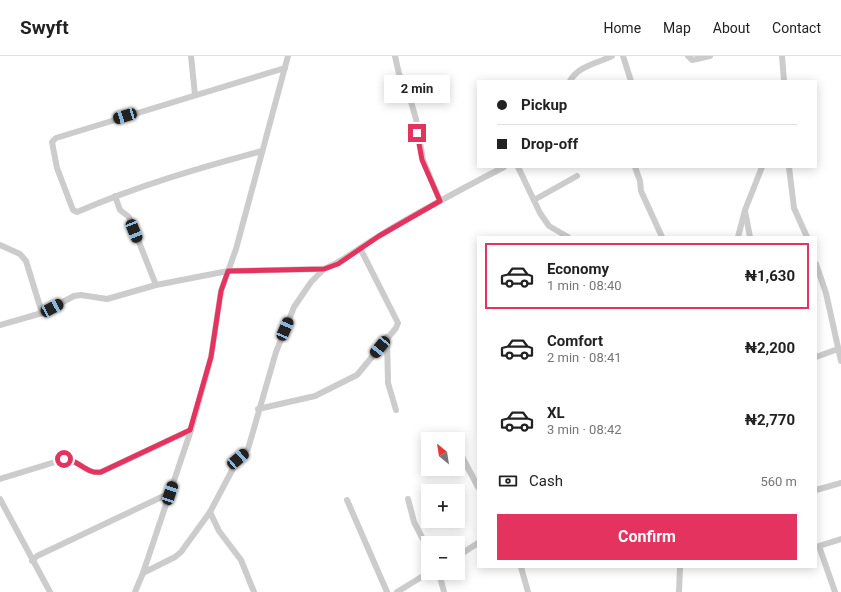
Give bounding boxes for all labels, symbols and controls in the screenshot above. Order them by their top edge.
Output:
text: Swyft [20,16,69,39]
text: Home [603,20,641,36]
text: Map [663,20,691,36]
text: About [713,20,750,36]
text: Contact [772,20,821,36]
callout: 2 min [384,75,450,103]
text: 2 min [401,81,433,96]
text: Pickup [521,96,567,114]
car [112,107,138,125]
route end [408,124,426,142]
text: Drop-off [521,135,578,153]
car [124,218,144,244]
icon: car [499,258,535,294]
text: Economy [547,260,609,278]
text: ₦1,630 [745,267,795,285]
text: 1 min · 08:40 [547,278,622,293]
car [39,297,65,319]
car [275,316,295,342]
icon: car [499,330,535,366]
text: Comfort [547,332,603,350]
car [368,334,392,360]
text: ₦2,200 [745,339,795,357]
text: 2 min · 08:41 [547,350,622,365]
icon: car [499,402,535,438]
text: XL [547,404,565,422]
text: ₦2,770 [745,411,795,429]
text: 3 min · 08:42 [547,422,622,437]
north arrow [421,432,465,476]
map controls [421,432,465,580]
car [225,447,251,471]
route start [55,450,73,468]
icon: cash [497,470,519,492]
text: Cash [529,472,563,490]
text: 560 m [760,474,797,489]
car [161,480,179,506]
button: + [421,484,465,528]
button: Confirm [497,514,797,560]
button: − [421,536,465,580]

